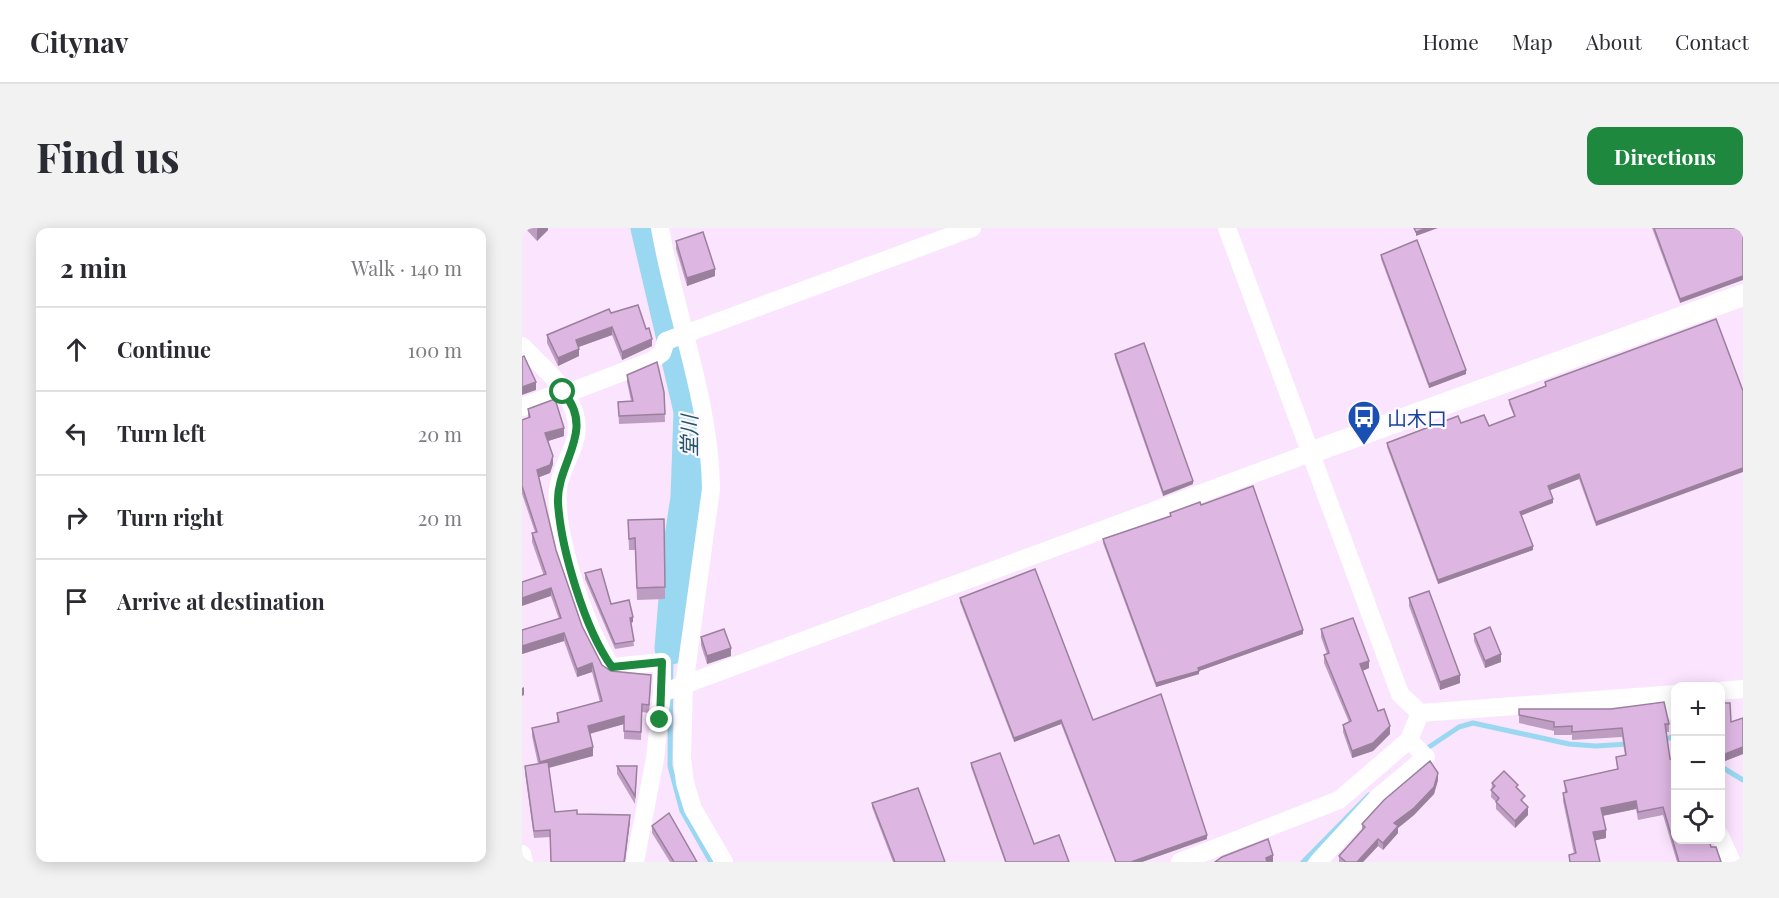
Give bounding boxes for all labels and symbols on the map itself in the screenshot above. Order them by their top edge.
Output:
route start [549,378,575,404]
bus stop icon: 山木口 [1346,399,1382,446]
place label: 山木口 [1387,404,1447,431]
water label: 堂川 [674,413,702,457]
route end [646,706,672,732]

